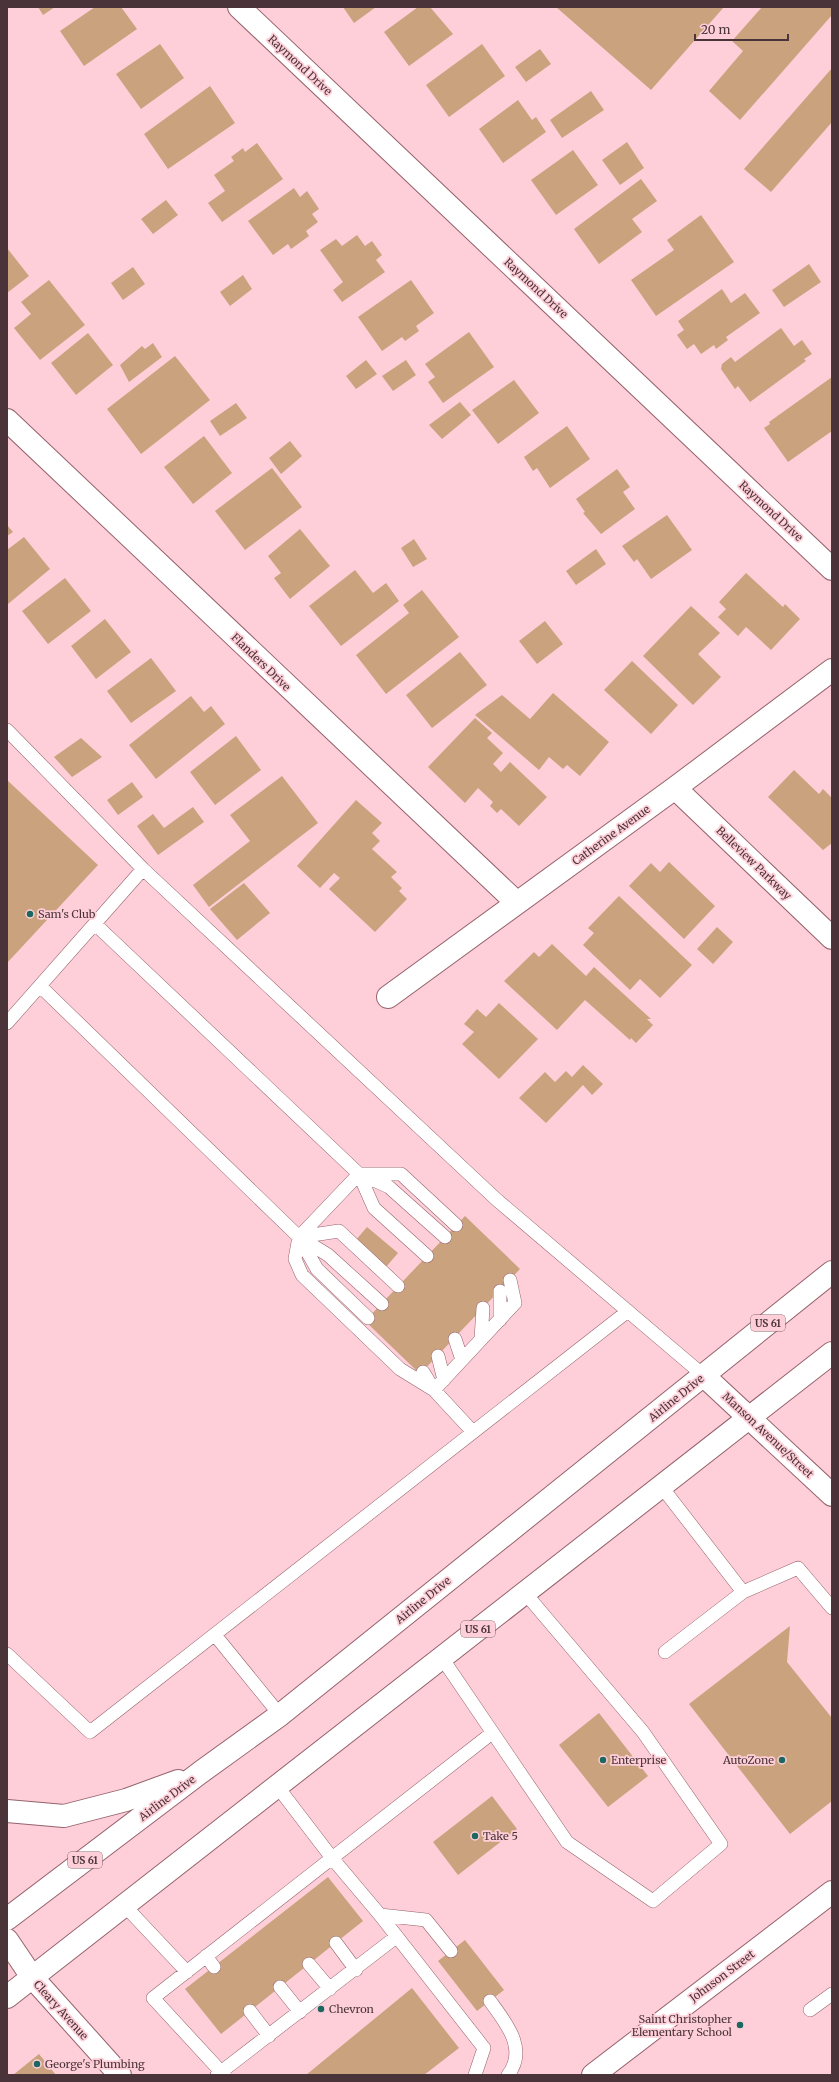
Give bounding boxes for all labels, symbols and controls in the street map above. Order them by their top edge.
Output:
scale bar [695,16,788,42]
text: 20 m [701,22,730,37]
street label: Raymond Drive [265,32,335,98]
street label: Raymond Drive [501,255,571,321]
street label: Raymond Drive [736,478,806,544]
street label: Flanders Drive [228,630,294,694]
street label: Catherine Avenue [569,802,653,868]
street label: Belleview Parkway [713,823,795,903]
place label: Sam's Club [38,907,96,921]
marker: Sam's Club [25,909,35,919]
road number: US 61 [751,1315,785,1331]
street label: Airline Drive [645,1371,707,1425]
street label: Manson Avenue/Street [720,1389,817,1481]
street label: Airline Drive [392,1573,454,1627]
road number: US 61 [461,1621,495,1637]
place label: Enterprise [611,1753,667,1767]
place label: AutoZone [722,1753,774,1767]
marker: Enterprise [598,1755,608,1765]
marker: AutoZone [777,1755,787,1765]
street label: Airline Drive [135,1772,198,1824]
place label: Take 5 [483,1829,518,1843]
marker: Take 5 [470,1831,480,1841]
road number: US 61 [68,1852,102,1868]
street label: Johnson Street [686,1947,758,2006]
street label: Cleary Avenue [31,1977,91,2043]
place label: Chevron [329,2002,375,2016]
marker: Chevron [316,2004,326,2014]
place label: Saint Christopher Elementary School [632,2012,733,2039]
marker: Saint Christopher Elementary School [735,2020,745,2030]
place label: George's Plumbing [45,2057,145,2071]
marker: George's Plumbing [32,2059,42,2069]

